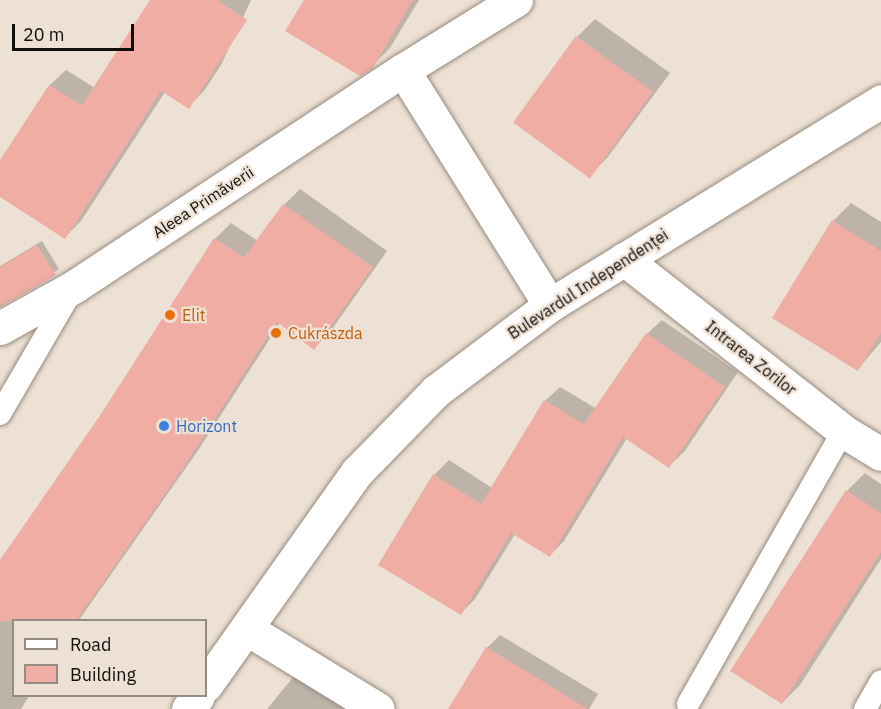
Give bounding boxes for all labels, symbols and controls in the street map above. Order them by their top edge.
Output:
scale bar [15,12,136,50]
text: 20 m [23,23,65,46]
street label: Aleea Primăverii [149,162,257,242]
street label: Bulevardul Independenței [504,225,672,343]
place label: Elit [182,305,205,325]
marker: Elit [163,308,177,322]
street label: Intrarea Zorilor [702,317,800,399]
place label: Cukrászda [288,323,363,343]
marker: Cukrászda [269,326,283,340]
place label: Horizont [176,416,237,436]
marker: Horizont [157,419,171,433]
legend [12,619,207,697]
text: Road [70,633,111,656]
text: Building [70,663,136,686]

